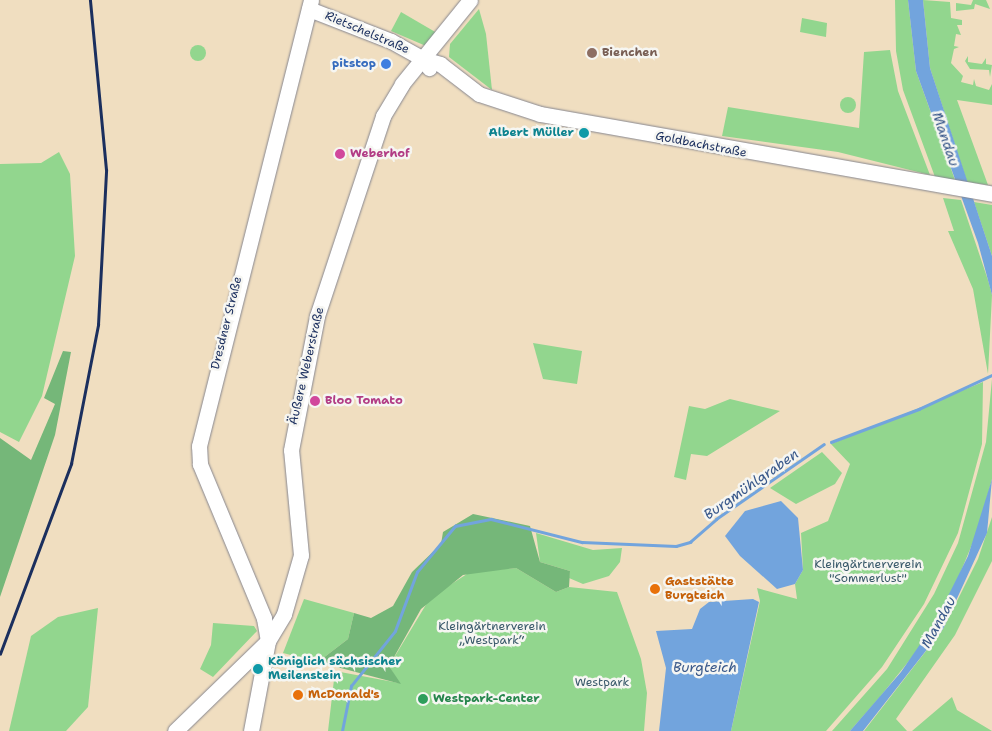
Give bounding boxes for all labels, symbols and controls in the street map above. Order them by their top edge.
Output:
street label: Rietschelstraße [323,9,411,57]
place label: Bienchen [602,46,658,60]
marker: Bienchen [586,47,598,59]
place label: pitstop [332,57,376,71]
marker: pitstop [380,58,392,70]
water label: Mandau [929,110,963,168]
place label: Albert Müller [489,126,574,140]
marker: Albert Müller [578,127,590,139]
street label: Goldbachstraße [654,129,748,161]
place label: Weberhof [350,147,410,161]
marker: Weberhof [334,148,346,160]
street label: Dresdner Straße [209,275,245,371]
street label: Äußere Weberstraße [286,306,328,426]
place label: Bloo Tomato [325,394,403,408]
marker: Bloo Tomato [309,395,321,407]
water label: Burgmühlgraben [700,445,802,523]
park label: Kleingärtnerverein "Sommerlust" [814,558,922,586]
place label: Gaststätte Burgteich [665,575,734,603]
marker: Gaststätte Burgteich [649,583,661,595]
water label: Mandau [917,593,959,651]
park label: Kleingärtnerverein „Westpark“ [438,620,546,648]
place label: Königlich sächsischer Meilenstein [268,655,402,683]
water label: Burgteich [673,659,737,675]
marker: Königlich sächsischer Meilenstein [252,663,264,675]
park label: Westpark [575,676,629,690]
place label: McDonald's [308,688,380,702]
marker: McDonald's [292,689,304,701]
place label: Westpark-Center [433,692,540,706]
marker: Westpark-Center [417,693,429,705]

